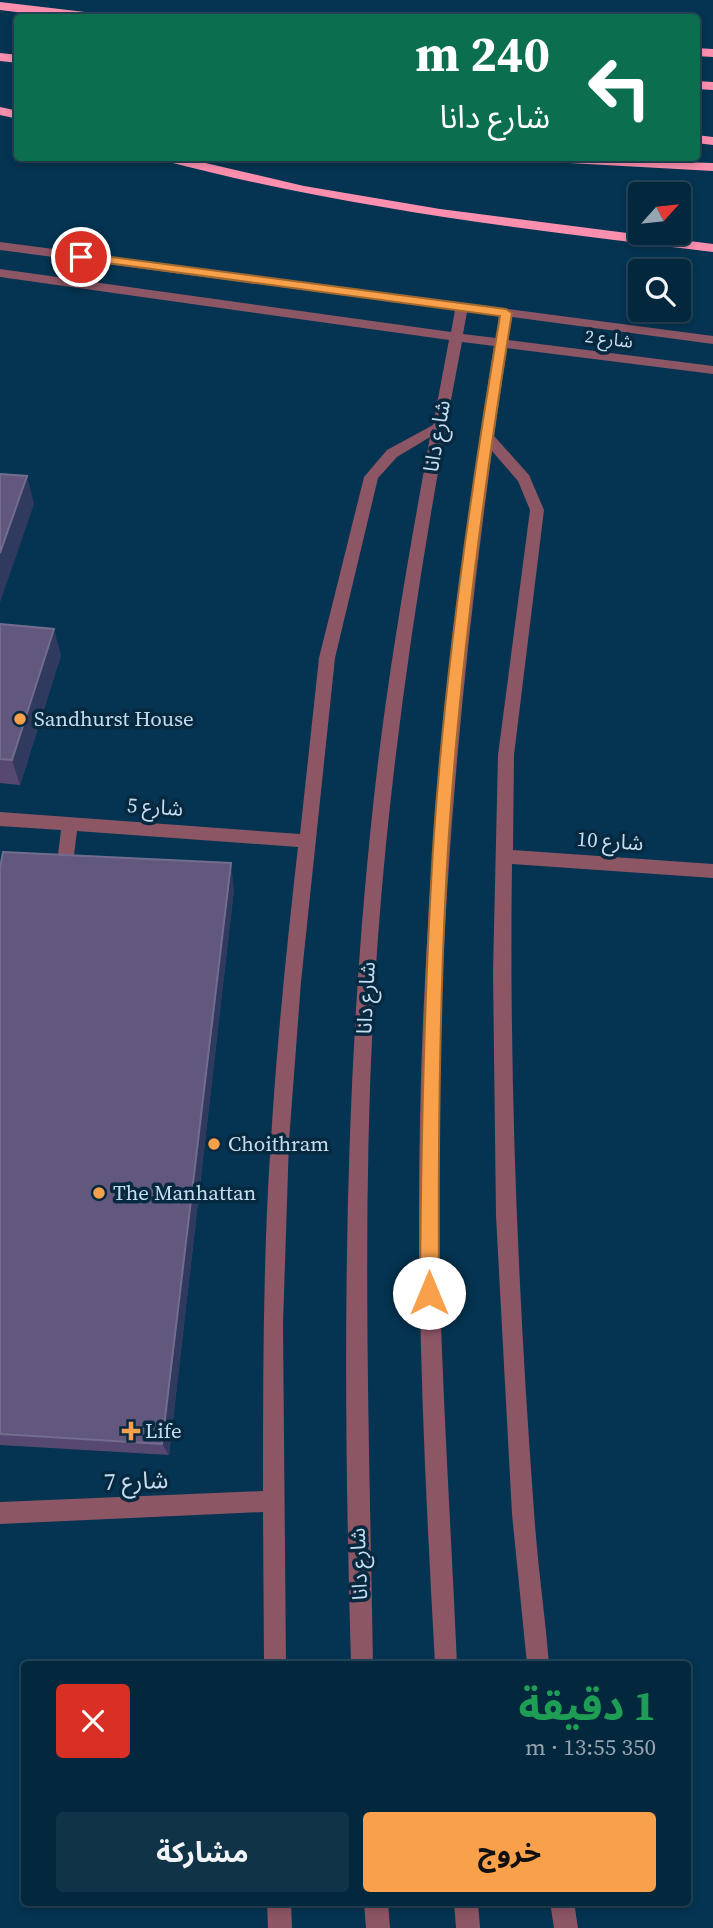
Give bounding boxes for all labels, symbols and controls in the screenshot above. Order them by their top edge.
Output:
text: 240 m [415,20,550,87]
icon: left [574,42,665,133]
text: شارع دانا [439,95,550,139]
north arrow [628,182,691,245]
map controls [628,182,691,322]
pin [51,227,111,287]
icon: arrive [62,238,100,276]
button: search [628,259,691,322]
street label: شارع 2 [583,323,635,356]
street label: شارع دانا [416,398,458,474]
place label: Sandhurst House [34,704,194,733]
marker: Sandhurst House [12,711,28,727]
street label: شارع 5 [126,790,184,824]
street label: شارع 10 [576,824,644,858]
street label: شارع دانا [349,961,383,1035]
place label: Choithram [228,1129,329,1158]
marker: Choithram [206,1136,222,1152]
place label: The Manhattan [113,1178,256,1207]
marker: The Manhattan [91,1185,107,1201]
position arrow [392,1256,466,1330]
place label: Life [145,1416,182,1445]
marker: Life [123,1423,139,1439]
street label: شارع 7 [103,1463,169,1499]
street label: شارع دانا [343,1527,375,1601]
text: 1 دقيقة [519,1676,656,1734]
button: close [56,1684,130,1758]
text: 350 m · 13:55 [525,1731,656,1763]
button: مشاركة [56,1812,349,1892]
button: خروج [363,1812,656,1892]

